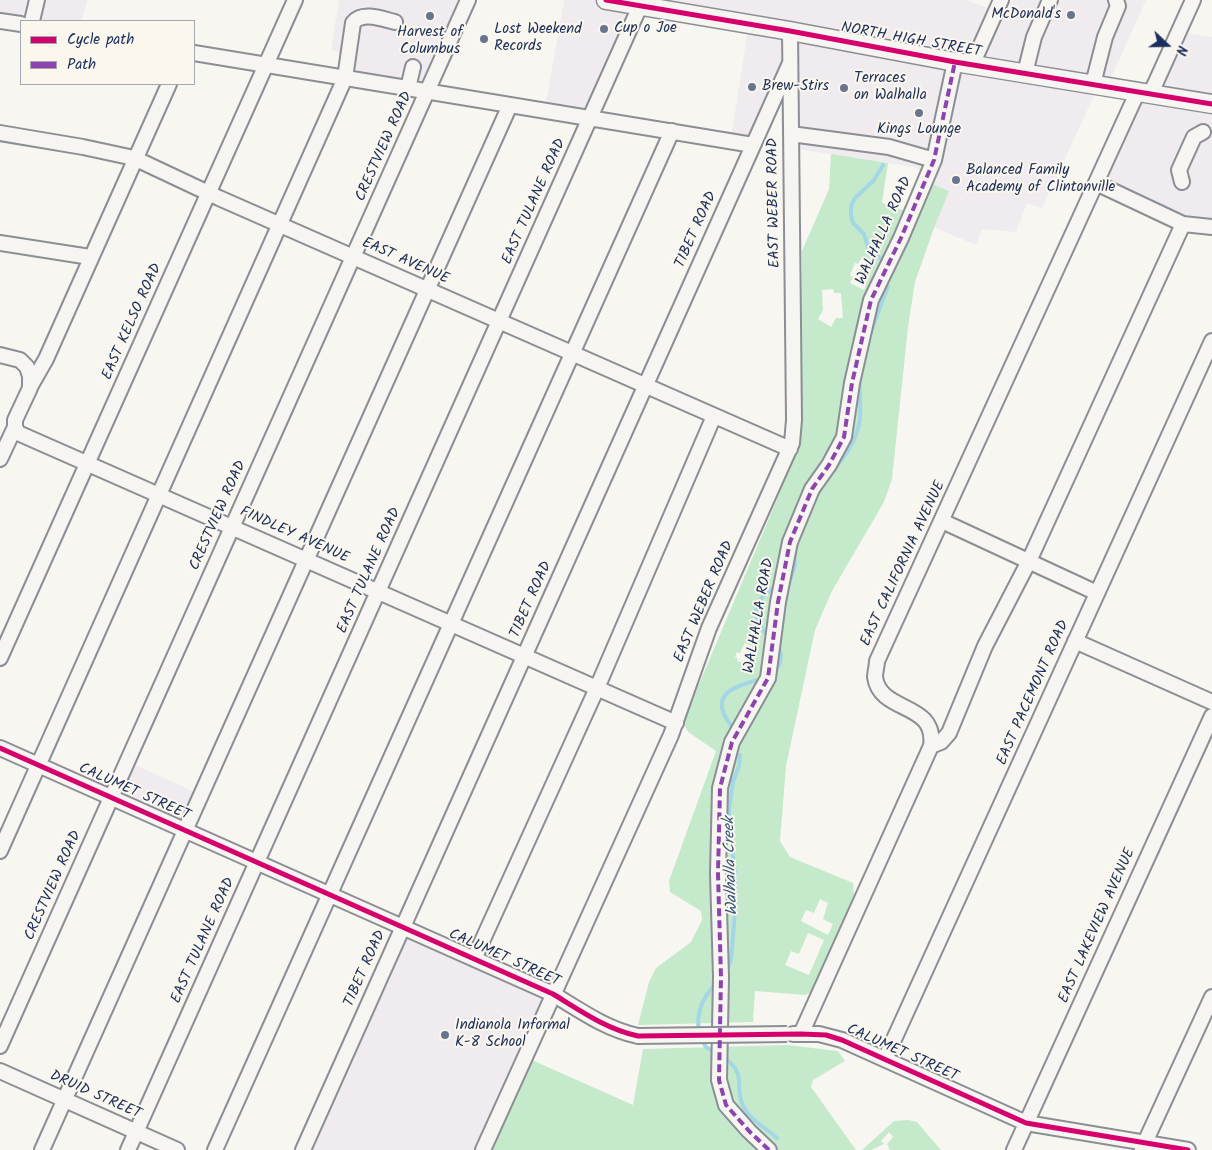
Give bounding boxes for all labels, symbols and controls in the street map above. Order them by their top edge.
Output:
place label: McDonald's [991,6,1061,24]
marker: McDonald's [1065,9,1077,21]
marker: Harvest of Columbus [424,10,436,22]
legend [20,20,195,85]
place label: Cup o Joe [614,20,677,38]
street label: NORTH HIGH STREET [839,20,983,62]
north arrow [1142,20,1192,70]
place label: Lost Weekend Records [494,21,582,56]
marker: Cup o Joe [598,23,610,35]
place label: Harvest of Columbus [397,24,463,59]
text: Cycle path [67,28,134,52]
marker: Lost Weekend Records [478,33,490,45]
text: N [1169,42,1193,58]
text: Path [67,53,96,77]
place label: Terraces on Walhalla [854,70,927,105]
place label: Brew-Stirs [762,78,829,96]
marker: Brew-Stirs [746,81,758,93]
marker: Terraces on Walhalla [838,82,850,94]
street label: CRESTVIEW ROAD [353,89,417,205]
marker: Kings Lounge [913,107,925,119]
place label: Kings Lounge [877,121,961,139]
street label: EAST TULANE ROAD [499,136,571,268]
street label: EAST WEBER ROAD [765,138,785,268]
place label: Balanced Family Academy of Clintonville [966,162,1115,197]
street label: WALHALLA ROAD [853,174,917,288]
marker: Balanced Family Academy of Clintonville [950,174,962,186]
street label: TIBET ROAD [672,189,722,271]
street label: EAST AVENUE [359,235,451,289]
street label: EAST KELSO ROAD [99,261,167,383]
street label: CRESTVIEW ROAD [187,458,251,574]
street label: EAST CALIFORNIA AVENUE [858,478,950,650]
street label: FINDLEY AVENUE [237,504,351,568]
street label: EAST TULANE ROAD [334,505,406,637]
street label: EAST WEBER ROAD [671,539,739,665]
street label: WALHALLA ROAD [741,557,779,675]
street label: TIBET ROAD [507,559,557,641]
street label: EAST PACEMONT ROAD [994,618,1074,768]
street label: CALUMET STREET [75,760,193,826]
water label: Walhalla Creek [721,816,743,916]
street label: CRESTVIEW ROAD [22,828,86,944]
street label: EAST LAKEVIEW AVENUE [1056,846,1140,1006]
street label: EAST TULANE ROAD [168,875,240,1007]
street label: CALUMET STREET [445,926,563,992]
street label: TIBET ROAD [341,928,391,1010]
place label: Indianola Informal K-8 School [455,1017,570,1052]
street label: CALUMET STREET [843,1021,961,1087]
marker: Indianola Informal K-8 School [439,1029,451,1041]
street label: DRUID STREET [47,1068,143,1124]

